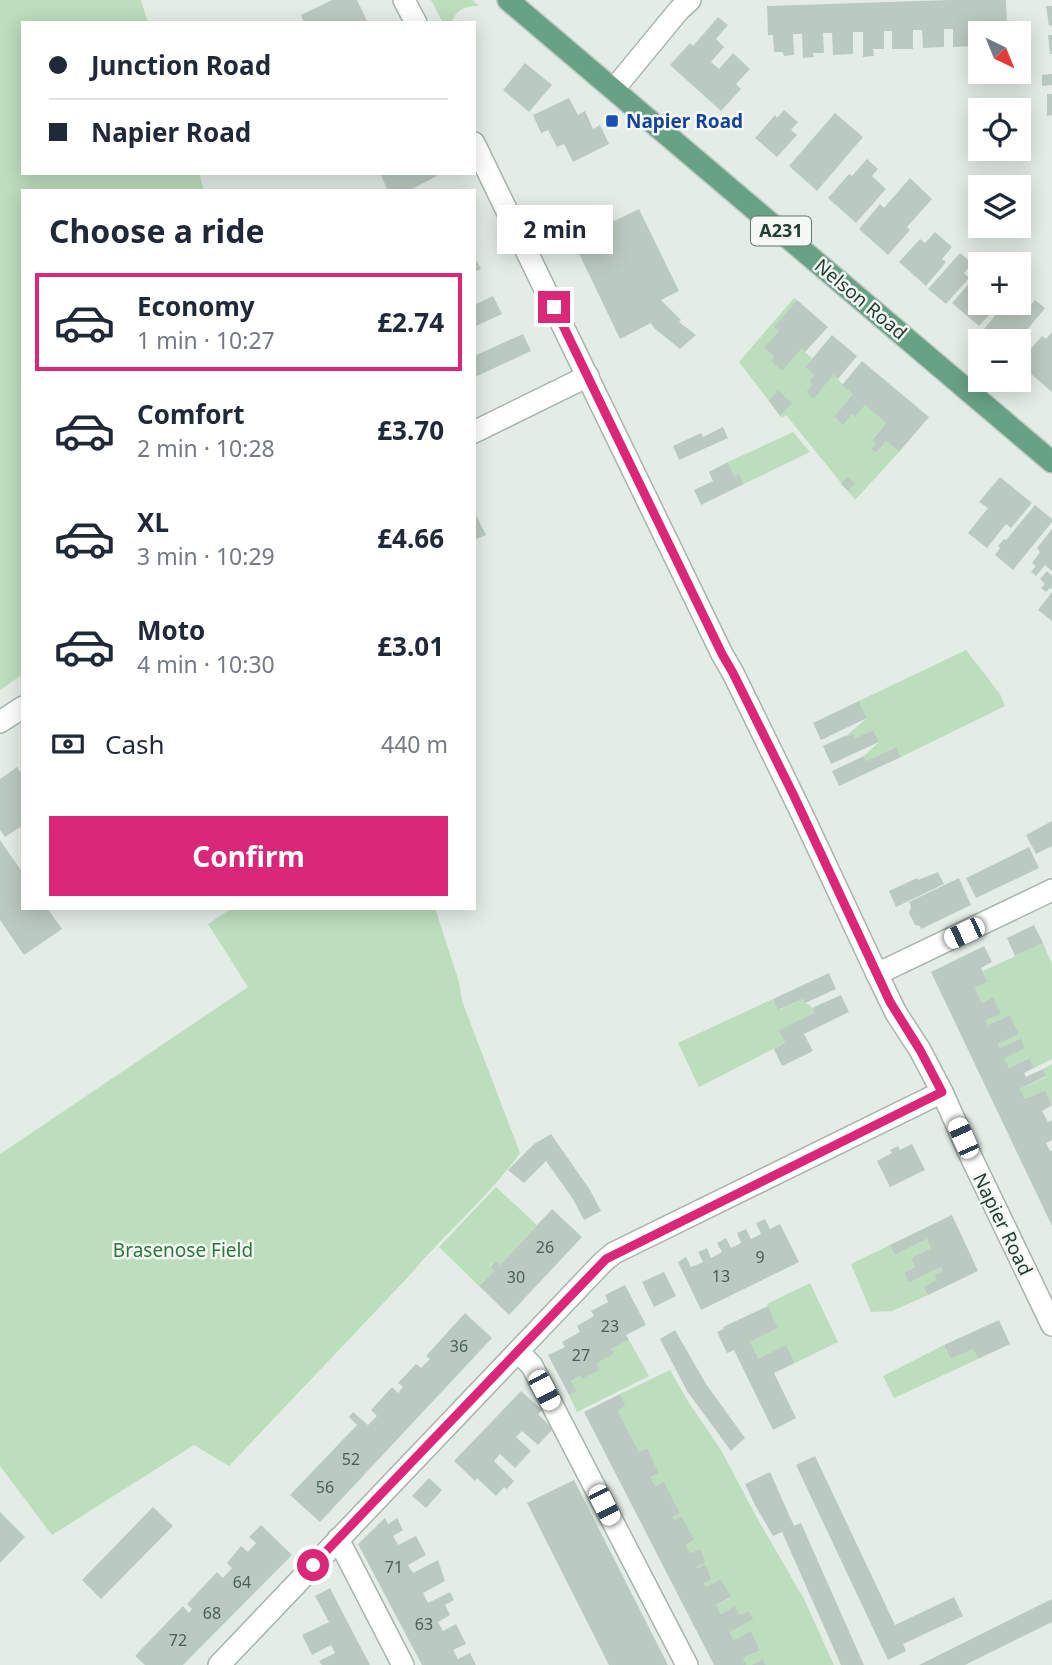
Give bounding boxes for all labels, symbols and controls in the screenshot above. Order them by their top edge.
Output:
north arrow [968,21,1031,84]
map controls [968,21,1031,392]
text: Junction Road [91,47,271,83]
button: locate [968,98,1031,161]
place label: Napier Road [626,108,743,134]
marker: Napier Road [604,113,620,129]
text: Napier Road [91,114,251,150]
button: layers [968,175,1031,238]
callout: 2 min [496,205,612,254]
text: Choose a ride [49,209,265,252]
text: 2 min [523,213,587,245]
road number: A231 [751,216,811,246]
button: + [968,252,1031,315]
street label: Nelson Road [809,253,913,345]
text: Economy [137,288,255,324]
icon: car [53,291,116,354]
route end [538,291,570,323]
text: £2.74 [377,304,444,340]
text: 1 min · 10:27 [137,324,275,356]
button: − [968,329,1031,392]
text: Comfort [137,396,245,432]
icon: car [53,399,116,462]
text: £3.70 [377,412,444,448]
text: 2 min · 10:28 [137,432,275,464]
text: XL [137,504,169,540]
icon: car [53,507,116,570]
text: £4.66 [377,520,444,556]
text: 3 min · 10:29 [137,540,275,572]
text: Moto [137,612,205,648]
icon: car [53,615,116,678]
text: £3.01 [377,628,444,664]
text: 4 min · 10:30 [137,648,275,680]
icon: cash [49,725,87,763]
text: Cash [105,726,165,762]
text: 440 m [381,728,448,760]
button: Confirm [49,816,448,896]
car [941,915,988,951]
car [945,1115,982,1161]
street label: Napier Road [967,1168,1039,1280]
house number: 26 [536,1236,554,1258]
park label: Brasenose Field [113,1237,253,1263]
house number: 9 [755,1246,765,1268]
house number: 13 [712,1265,730,1287]
house number: 30 [507,1266,525,1288]
house number: 23 [601,1315,619,1337]
house number: 36 [450,1335,468,1357]
house number: 27 [572,1344,590,1366]
car [525,1367,564,1413]
house number: 52 [342,1448,360,1470]
house number: 56 [316,1476,334,1498]
car [586,1482,623,1528]
route start [297,1549,329,1581]
house number: 71 [385,1556,403,1578]
house number: 64 [233,1571,251,1593]
house number: 68 [203,1602,221,1624]
house number: 63 [415,1613,433,1635]
house number: 72 [169,1629,187,1651]

